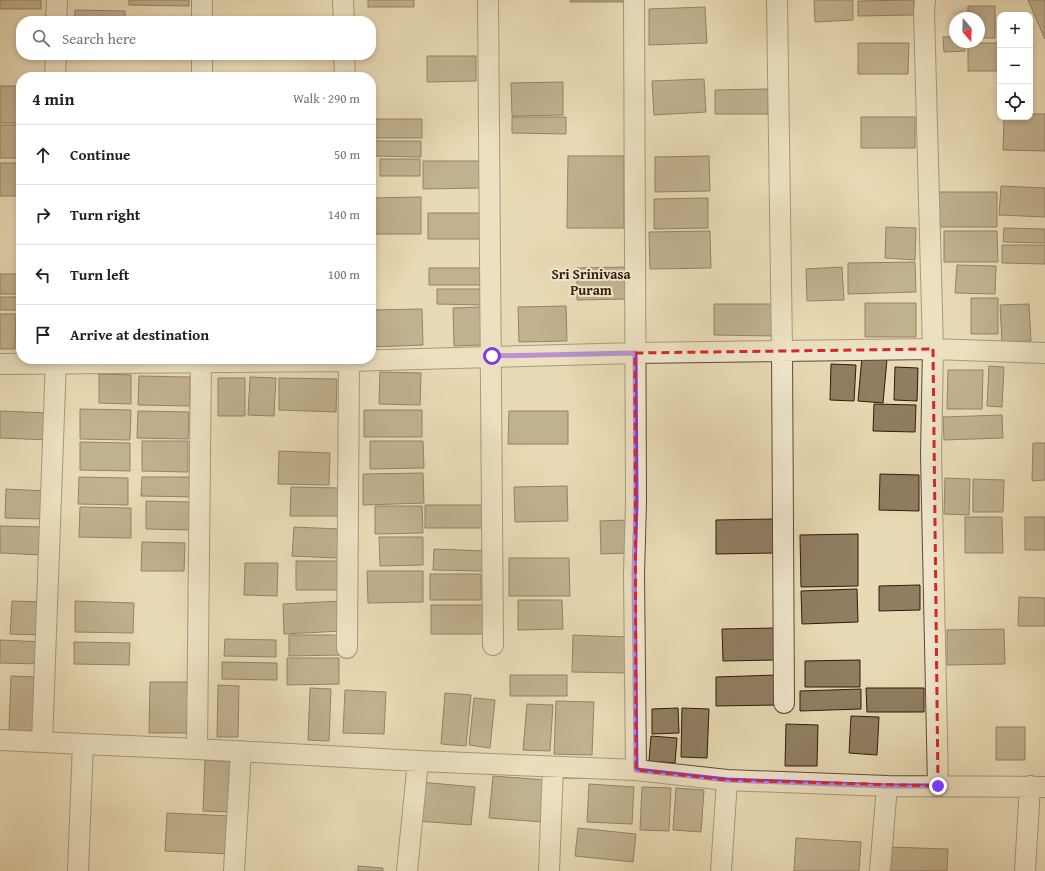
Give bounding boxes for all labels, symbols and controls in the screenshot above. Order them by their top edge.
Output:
north arrow [949,12,985,48]
map controls [997,12,1033,120]
button: + [997,12,1033,48]
search box [16,16,376,60]
icon: search [30,27,52,49]
text: Search here [62,28,136,49]
button: − [997,48,1033,84]
button: locate [997,84,1033,120]
text: 4 min [32,86,74,111]
text: Walk · 290 m [293,89,360,108]
icon: ahead [32,144,54,166]
text: Continue [70,144,131,165]
text: 50 m [334,145,360,164]
icon: right [32,204,54,226]
text: Turn right [70,204,141,225]
text: 140 m [328,205,360,224]
icon: left [32,264,54,286]
text: Turn left [70,264,129,285]
district label: Sri Srinivasa Puram [551,264,631,300]
text: 100 m [328,265,360,284]
icon: arrive [32,324,54,346]
text: Arrive at destination [70,324,209,345]
route start [483,347,501,365]
route end [929,777,947,795]

